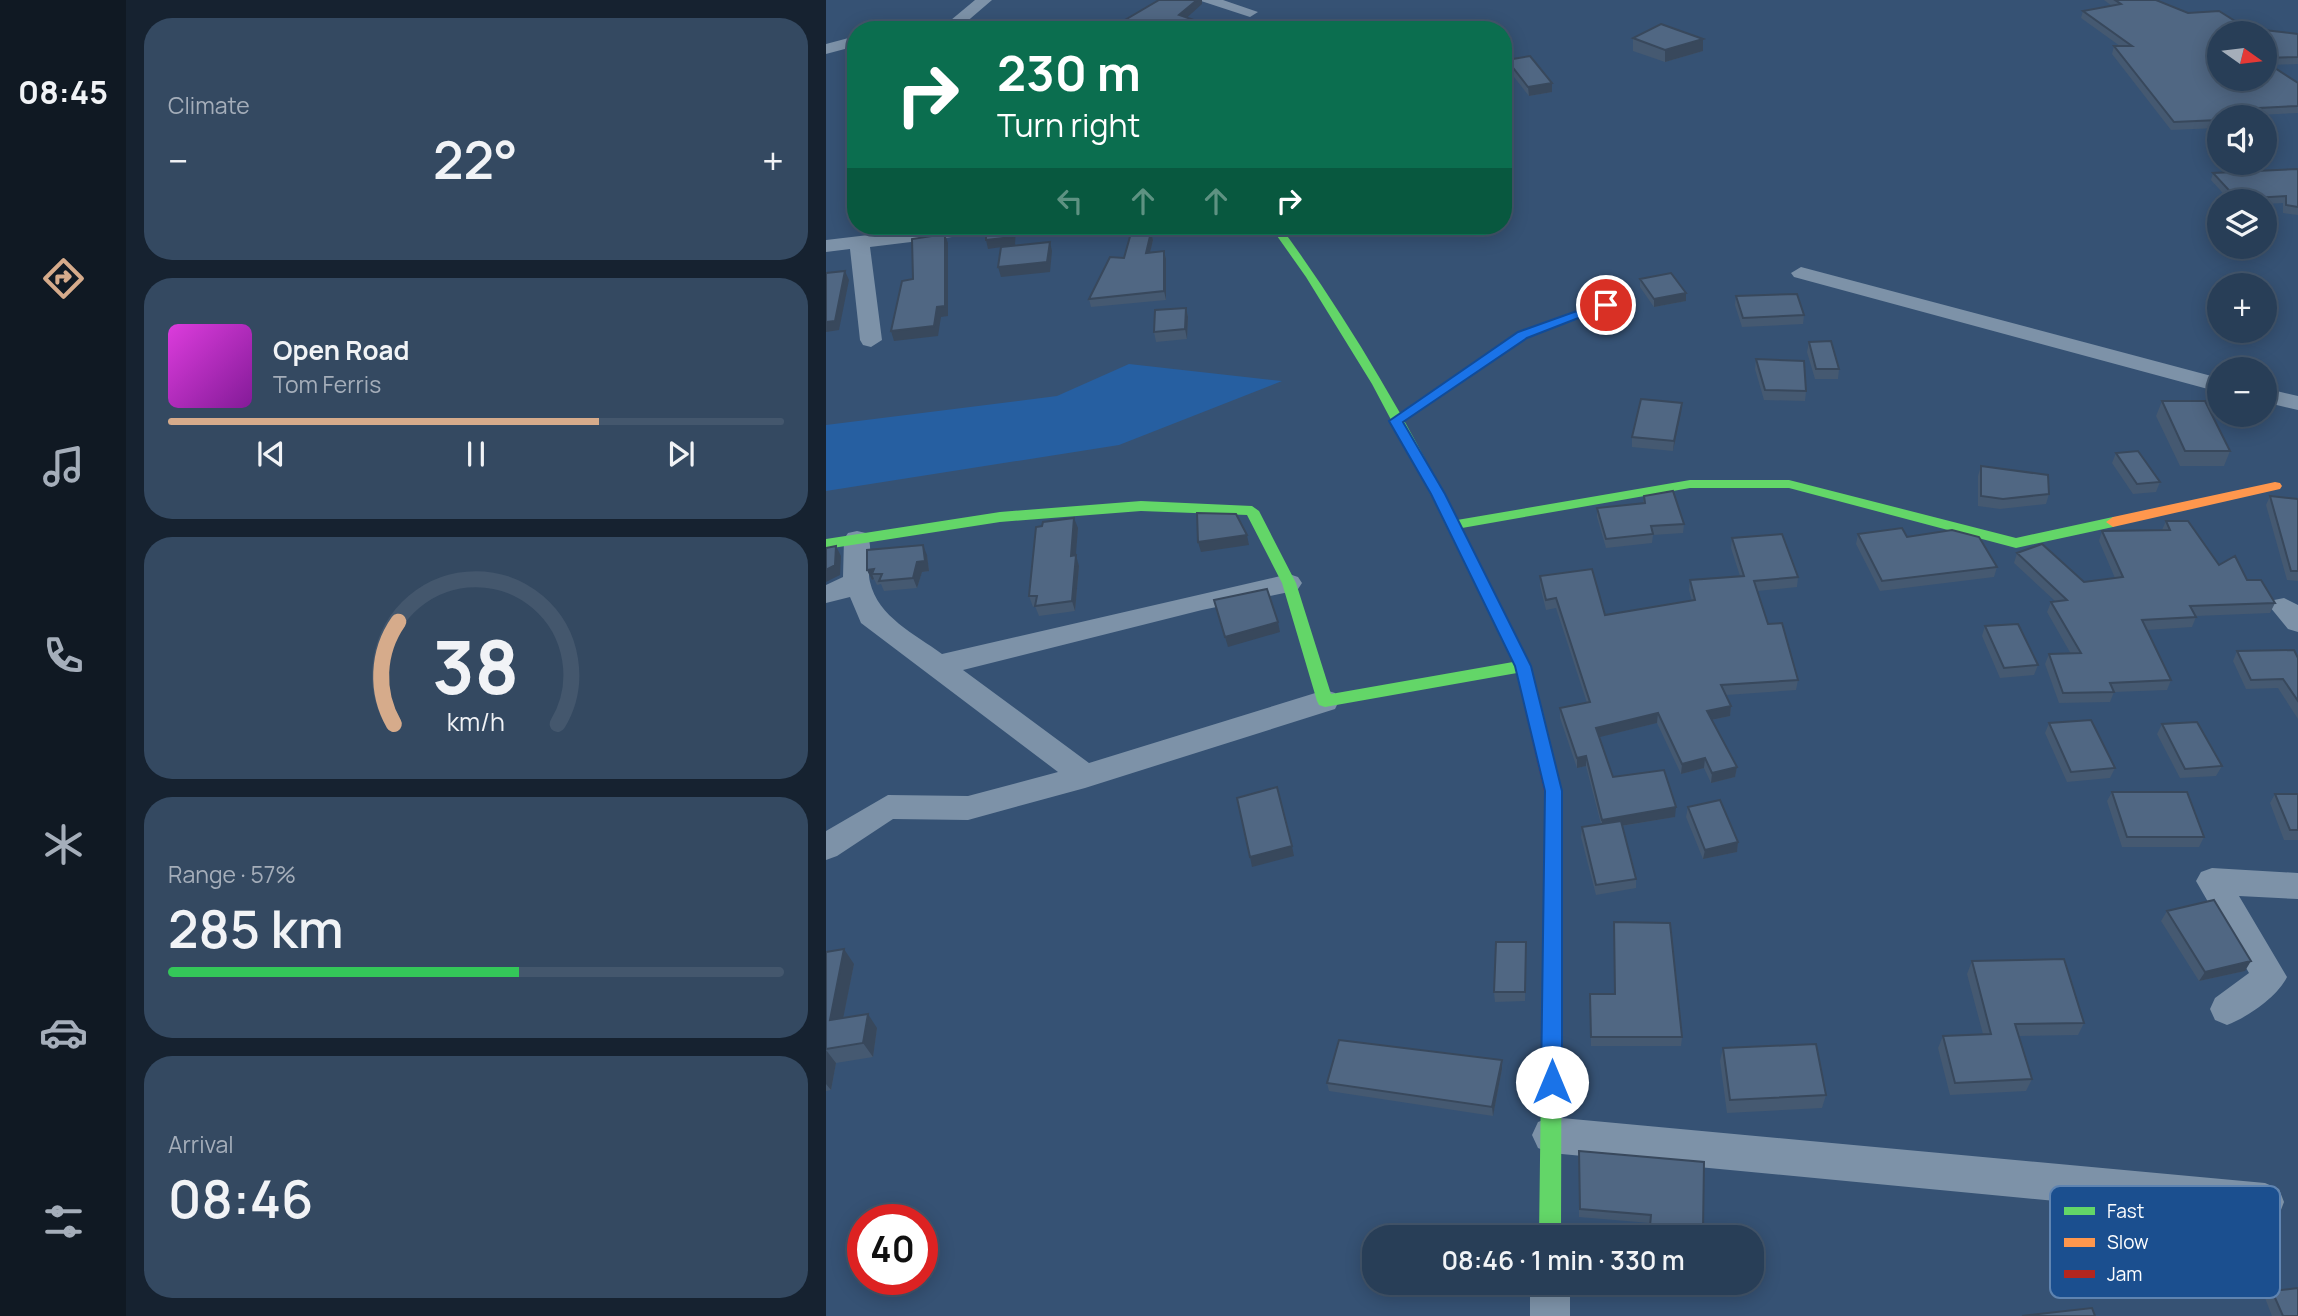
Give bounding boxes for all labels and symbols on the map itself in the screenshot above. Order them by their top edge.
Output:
north arrow [2207,21,2277,91]
pin [1576,275,1636,335]
position arrow [1515,1045,1589,1119]
legend [2050,1186,2280,1298]
text: Fast [2107,1198,2144,1224]
speed limit sign: 40 [847,1204,938,1295]
text: Slow [2107,1229,2149,1255]
text: Jam [2107,1261,2142,1287]

